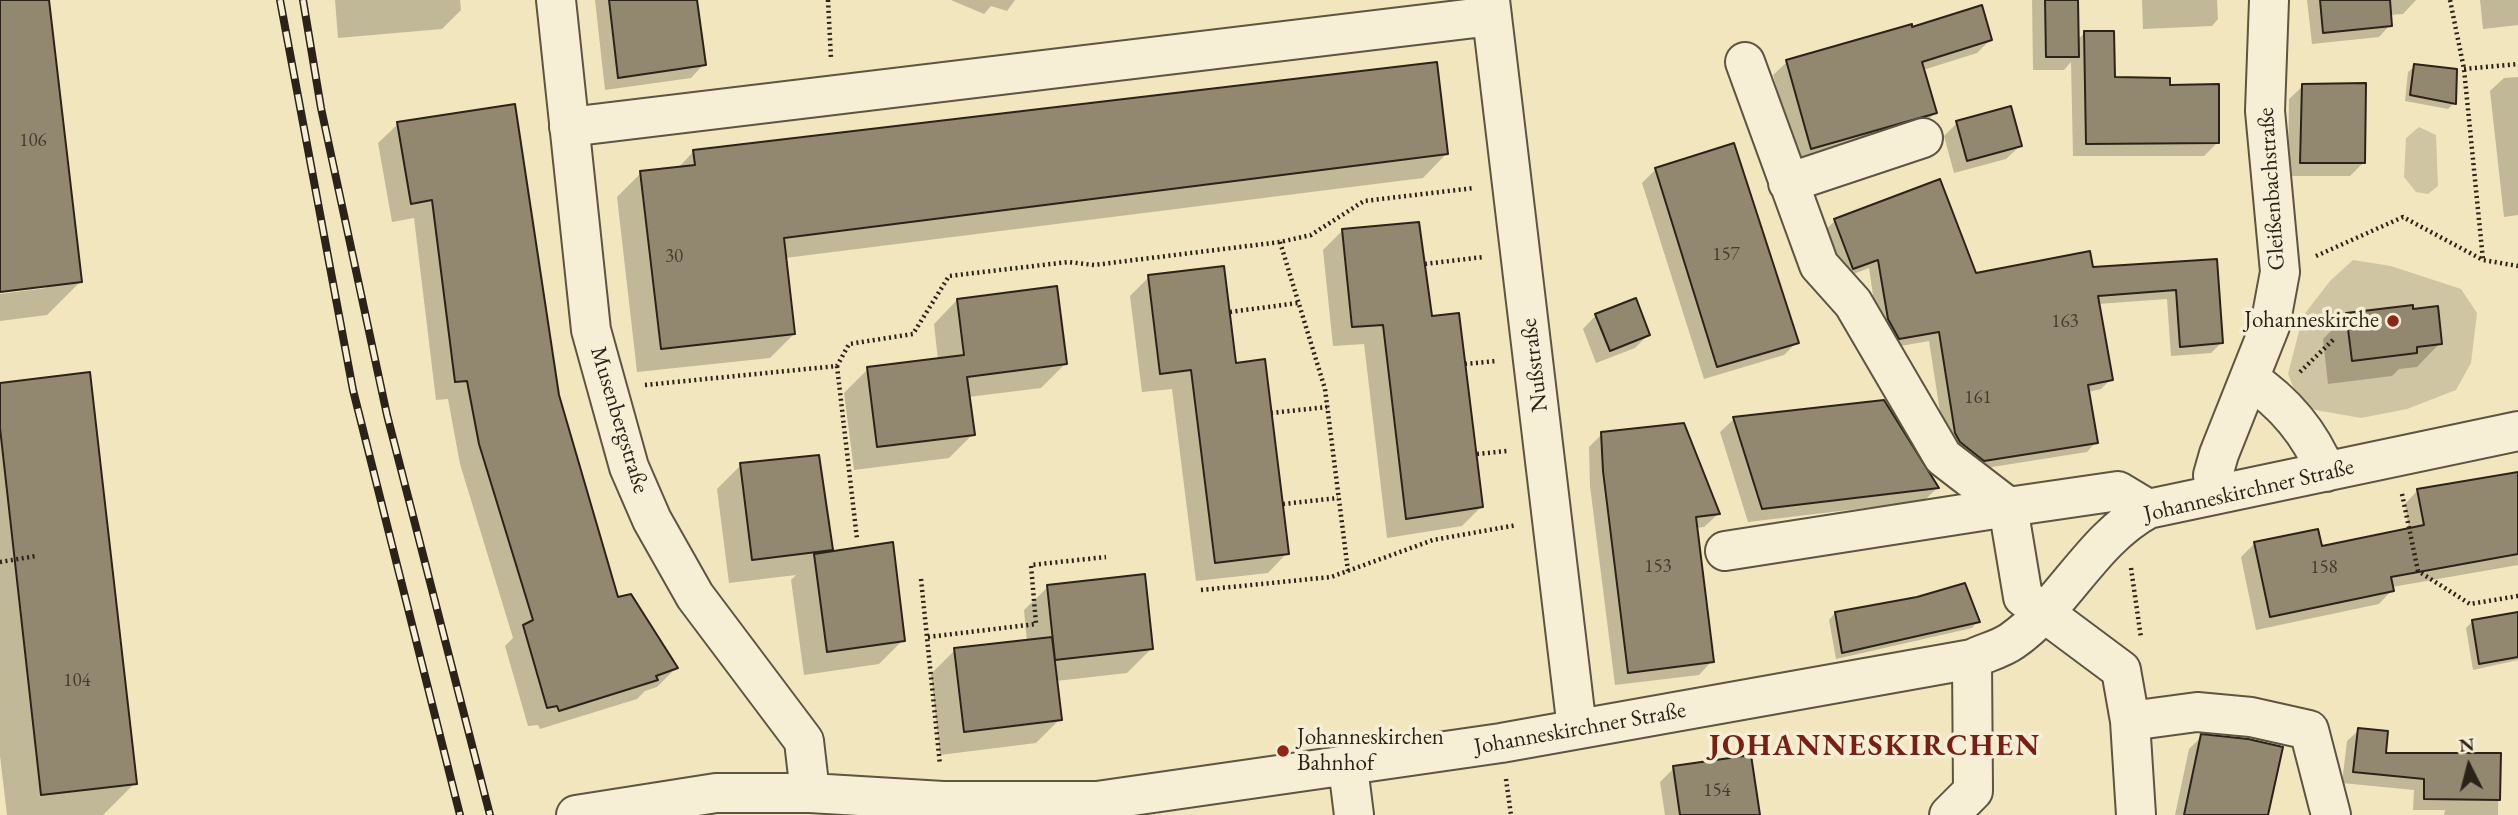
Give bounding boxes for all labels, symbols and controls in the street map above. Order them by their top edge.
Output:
street label: Gleißenbachstraße [2253,107,2291,271]
house number: 106 [19,130,47,152]
house number: 157 [1712,244,1740,266]
house number: 30 [665,246,683,268]
place label: Johanneskirche [2244,307,2379,335]
house number: 163 [2051,311,2079,333]
marker: Johanneskirche [2385,313,2401,329]
street label: Nußstraße [1516,317,1554,413]
street label: Musenbergstraße [584,343,654,497]
house number: 161 [1964,387,1992,409]
street label: Johanneskirchner Straße [2141,453,2357,529]
house number: 153 [1644,556,1672,578]
house number: 158 [2310,557,2338,579]
house number: 104 [63,670,91,692]
street label: Johanneskirchner Straße [1472,697,1688,761]
place label: Johanneskirchen Bahnhof [1297,724,1444,778]
district label: JOHANNESKIRCHEN [1711,729,2039,765]
north arrow [2434,731,2504,801]
text: N [2458,731,2476,758]
marker: Johanneskirchen Bahnhof [1275,743,1291,759]
house number: 154 [1703,780,1731,802]

